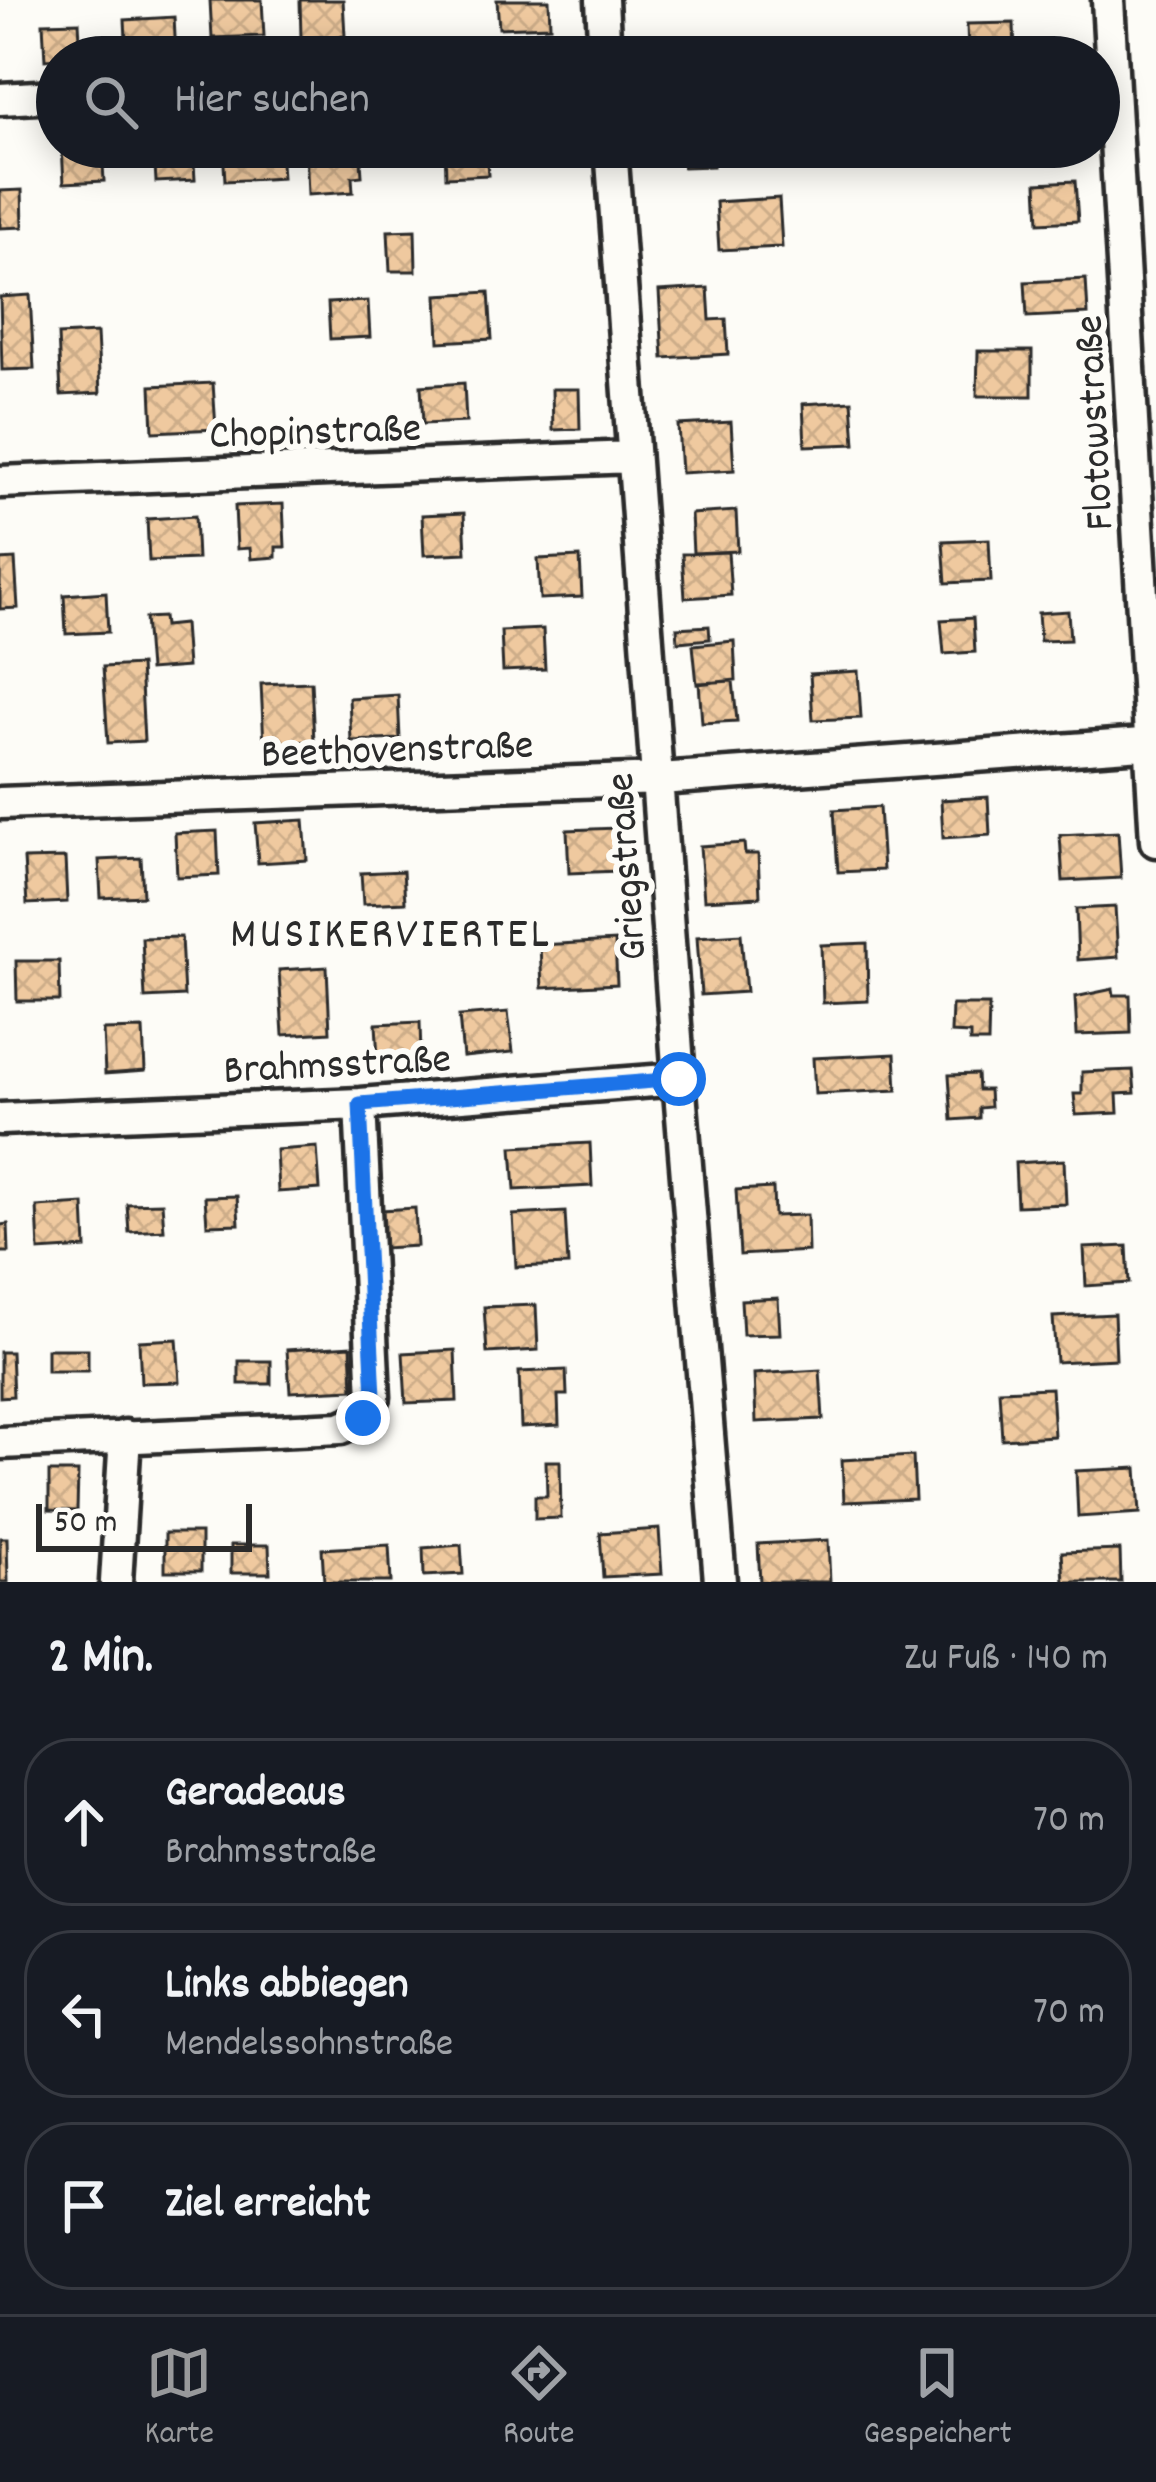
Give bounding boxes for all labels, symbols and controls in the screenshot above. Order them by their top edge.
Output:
search box [36,36,1120,168]
icon: search [78,69,144,135]
text: Hier suchen [174,70,370,134]
street label: Flotowstraße [1062,313,1134,532]
street label: Chopinstraße [208,401,422,469]
street label: Beethovenstraße [260,718,535,788]
street label: Griegstraße [593,771,666,963]
district label: MUSIKERVIERTEL [230,905,552,969]
street label: Brahmsstraße [222,1032,453,1104]
route start [652,1052,706,1106]
route end [336,1391,390,1445]
scale bar [36,1498,252,1551]
text: 50 m [54,1501,118,1548]
text: 2 Min. [48,1624,153,1696]
text: Zu Fuß · 140 m [904,1633,1108,1688]
text: Geradeaus [165,1763,346,1827]
icon: ahead [51,1789,117,1855]
text: 70 m [1033,1795,1105,1850]
text: Brahmsstraße [165,1827,377,1882]
text: Links abbiegen [165,1955,409,2019]
icon: left [51,1981,117,2047]
text: 70 m [1033,1987,1105,2042]
text: Mendelssohnstraße [165,2019,453,2074]
icon: arrive [51,2173,117,2239]
text: Ziel erreicht [165,2174,370,2238]
tab: Karte [144,2340,214,2459]
tab: Route [503,2340,575,2459]
tab: Gespeichert [863,2340,1012,2459]

